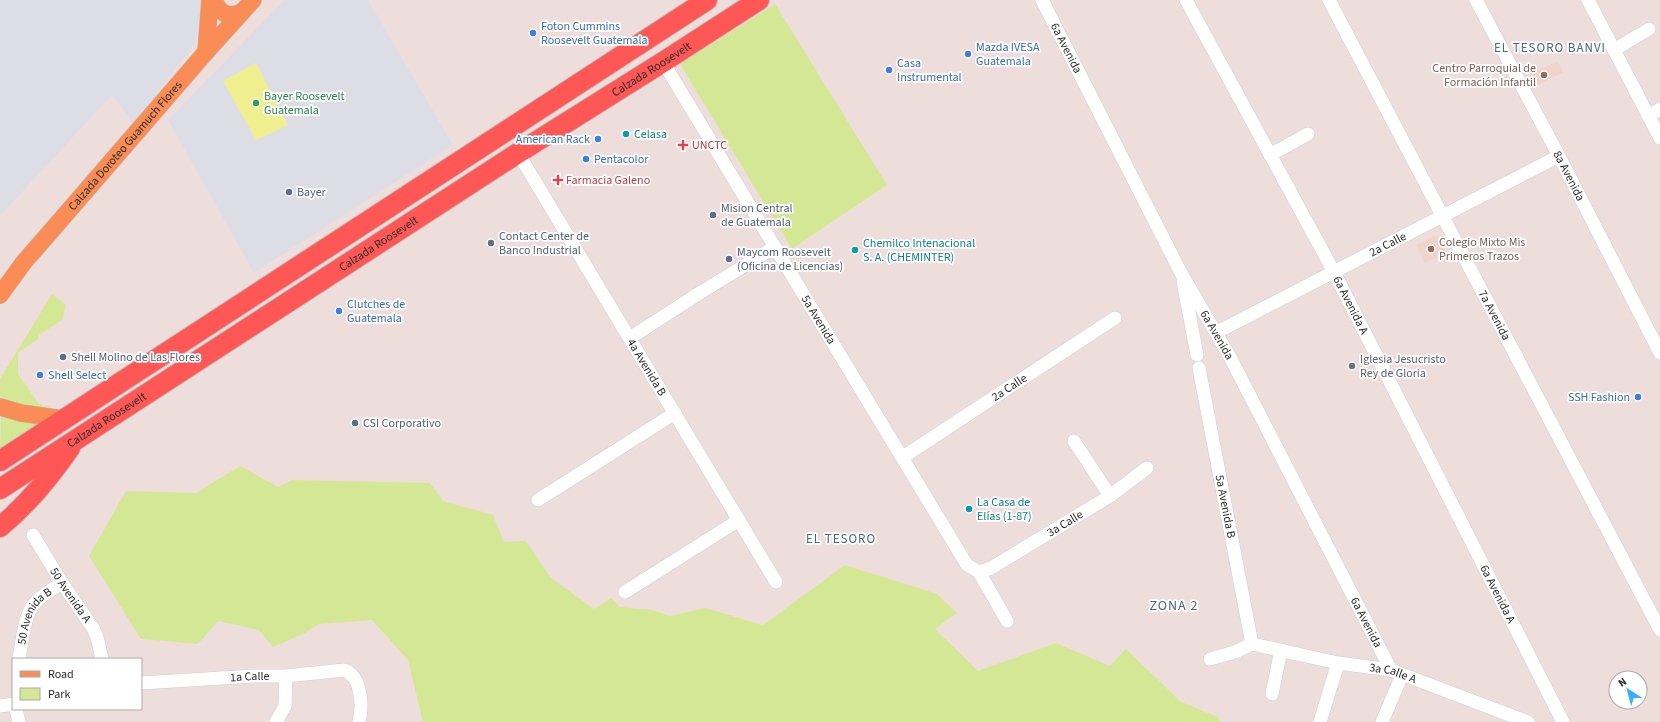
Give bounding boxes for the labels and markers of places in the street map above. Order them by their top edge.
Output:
place label: Foton Cummins Roosevelt Guatemala [541,18,648,49]
marker: Foton Cummins Roosevelt Guatemala [528,28,538,38]
place label: Mazda IVESA Guatemala [976,39,1040,70]
marker: Mazda IVESA Guatemala [963,49,973,59]
place label: Casa Instrumental [897,55,962,86]
place label: Centro Parroquial de Formación Infantil [1432,60,1536,91]
marker: Casa Instrumental [884,65,894,75]
marker: Centro Parroquial de Formación Infantil [1539,70,1549,80]
place label: Bayer Roosevelt Guatemala [264,88,345,119]
marker: Bayer Roosevelt Guatemala [251,98,261,108]
place label: Celasa [634,126,667,143]
marker: Celasa [621,129,631,139]
place label: American Rack [516,131,590,148]
marker: American Rack [593,134,603,144]
place label: UNCTC [692,137,727,154]
marker: UNCTC [677,139,689,151]
place label: Pentacolor [594,151,649,168]
marker: Pentacolor [581,154,591,164]
place label: Farmacia Galeno [566,172,650,189]
marker: Farmacia Galeno [553,175,563,185]
place label: Bayer [297,184,327,201]
marker: Bayer [284,187,294,197]
place label: Mision Central de Guatemala [721,200,793,231]
marker: Mision Central de Guatemala [708,210,718,220]
place label: Contact Center de Banco Industrial [499,228,589,259]
place label: Colegio Mixto Mis Primeros Trazos [1439,234,1525,265]
place label: Chemilco Intenacional S. A. (CHEMINTER) [863,235,975,266]
marker: Contact Center de Banco Industrial [486,238,496,248]
place label: Maycom Roosevelt (Oficina de Licencias) [737,244,843,275]
marker: Colegio Mixto Mis Primeros Trazos [1426,244,1436,254]
marker: Chemilco Intenacional S. A. (CHEMINTER) [850,245,860,255]
marker: Maycom Roosevelt (Oficina de Licencias) [724,254,734,264]
place label: Clutches de Guatemala [347,296,405,327]
marker: Clutches de Guatemala [334,306,344,316]
place label: Shell Molino de Las Flores [71,349,200,366]
place label: Iglesia Jesucristo Rey de Gloria [1360,351,1446,382]
marker: Shell Molino de Las Flores [58,352,68,362]
marker: Iglesia Jesucristo Rey de Gloria [1347,361,1357,371]
place label: Shell Select [48,367,106,384]
marker: Shell Select [35,370,45,380]
place label: SSH Fashion [1568,389,1630,406]
marker: SSH Fashion [1633,392,1643,402]
place label: CSI Corporativo [363,415,441,432]
marker: CSI Corporativo [350,418,360,428]
place label: La Casa de Elías (1-87) [977,494,1032,525]
marker: La Casa de Elías (1-87) [964,504,974,514]

